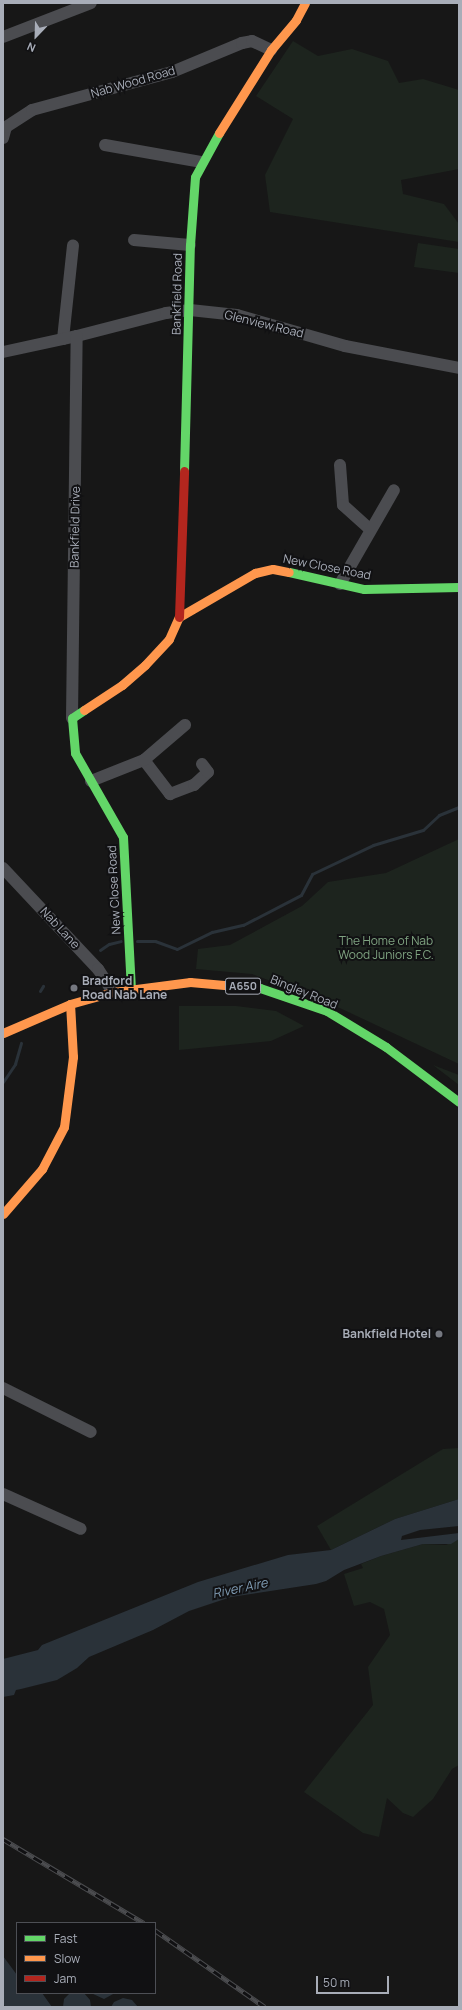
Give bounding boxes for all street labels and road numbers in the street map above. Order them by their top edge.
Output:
street label: Nab Wood Road [89,63,177,101]
street label: Bankfield Road [169,253,185,335]
street label: Glenview Road [223,307,305,341]
street label: Bankfield Drive [67,486,83,568]
street label: New Close Road [282,551,372,583]
street label: New Close Road [104,845,124,935]
street label: Nab Lane [37,904,83,952]
street label: Bingley Road [268,972,340,1012]
road number: A650 [225,977,261,995]

